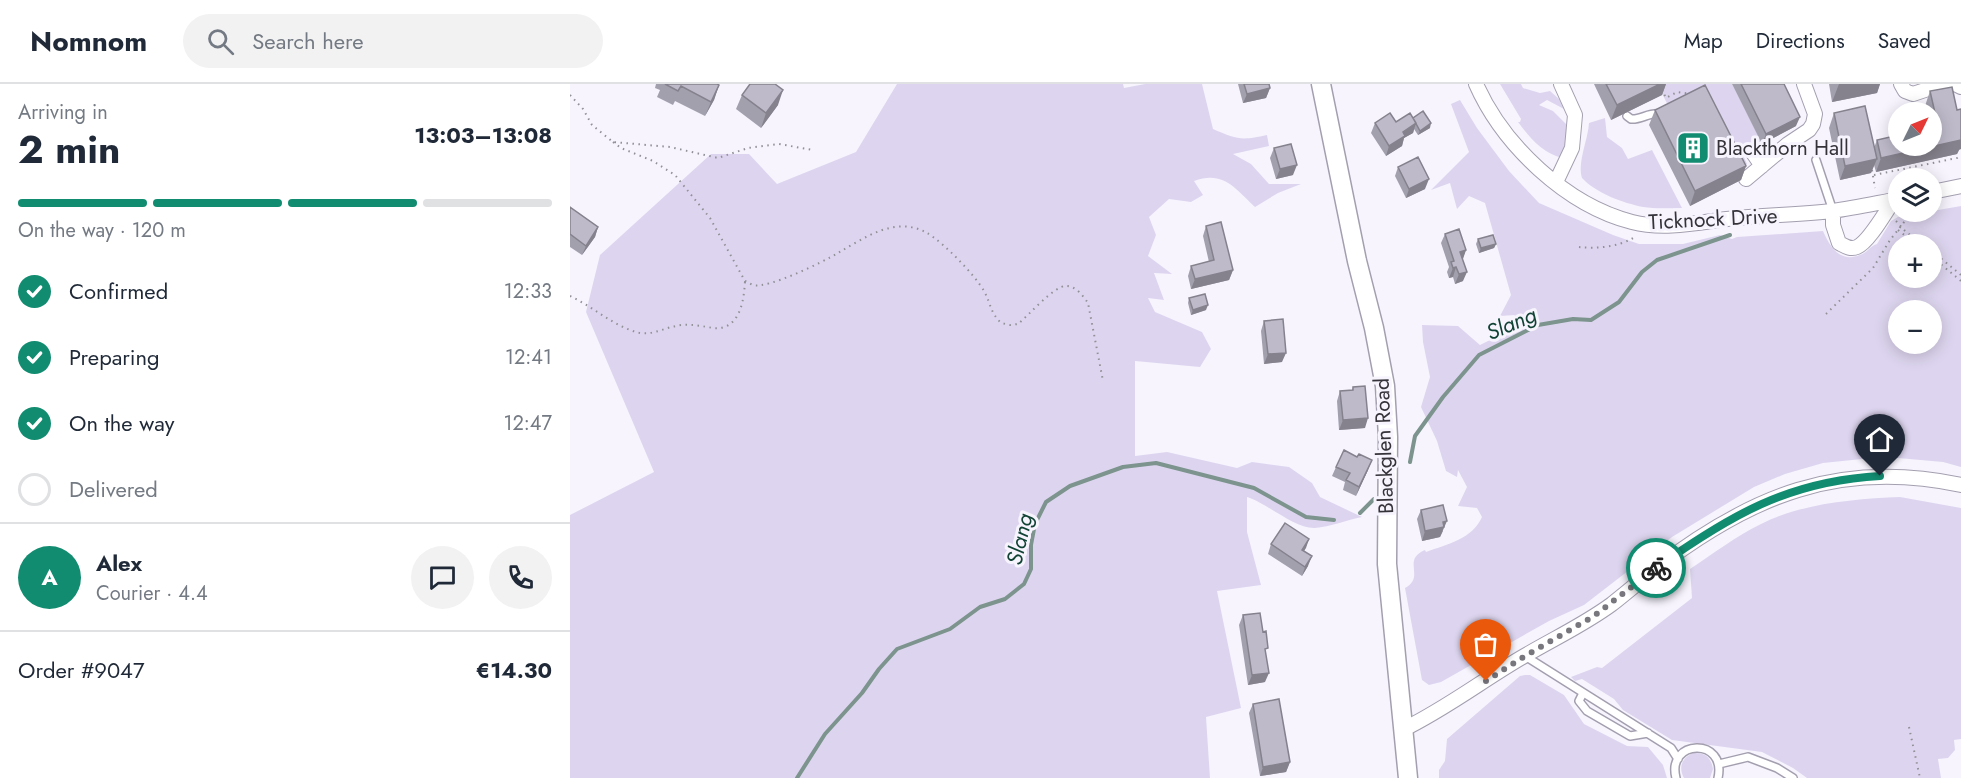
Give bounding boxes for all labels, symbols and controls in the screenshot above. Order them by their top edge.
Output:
search box [183,14,603,68]
text: Nomnom [30,21,147,62]
icon: search [204,25,237,58]
text: Search here [252,25,364,57]
text: Map [1684,26,1723,56]
text: Directions [1756,26,1845,56]
text: Saved [1878,26,1931,56]
text: Arriving in [18,98,108,127]
north arrow [1888,102,1942,156]
map controls [1888,102,1942,354]
text: 13:03–13:08 [414,119,552,151]
text: 2 min [18,121,120,178]
building icon: Blackthorn Hall [1675,130,1711,166]
place label: Blackthorn Hall [1716,133,1849,163]
button: layers [1888,168,1942,222]
street label: Ticknock Drive [1648,201,1779,237]
text: On the way · 120 m [18,216,186,245]
button: + [1888,234,1942,288]
icon: check [18,275,51,308]
text: Confirmed [69,275,168,307]
text: 12:33 [504,277,552,306]
water label: Slang [1481,298,1541,348]
button: − [1888,300,1942,354]
icon: check [18,341,51,374]
text: Preparing [69,341,160,373]
text: 12:41 [505,343,552,372]
street label: Blackglen Road [1367,378,1401,514]
icon: check [18,407,51,440]
text: On the way [69,407,174,439]
text: 12:47 [503,409,552,438]
pin [1854,414,1905,476]
icon: home [1863,423,1896,456]
text: Delivered [69,473,158,505]
water label: Slang [998,510,1040,568]
courier [1626,538,1686,598]
button: chat [411,546,474,609]
button: phone [489,546,552,609]
text: Alex [96,547,142,579]
icon: bike [1640,552,1673,585]
text: A [41,561,58,593]
text: Courier · 4.4 [96,579,208,608]
pin [1460,619,1511,681]
icon: bag [1469,628,1502,661]
text: Order #9047 [18,654,145,686]
text: €14.30 [476,654,552,686]

